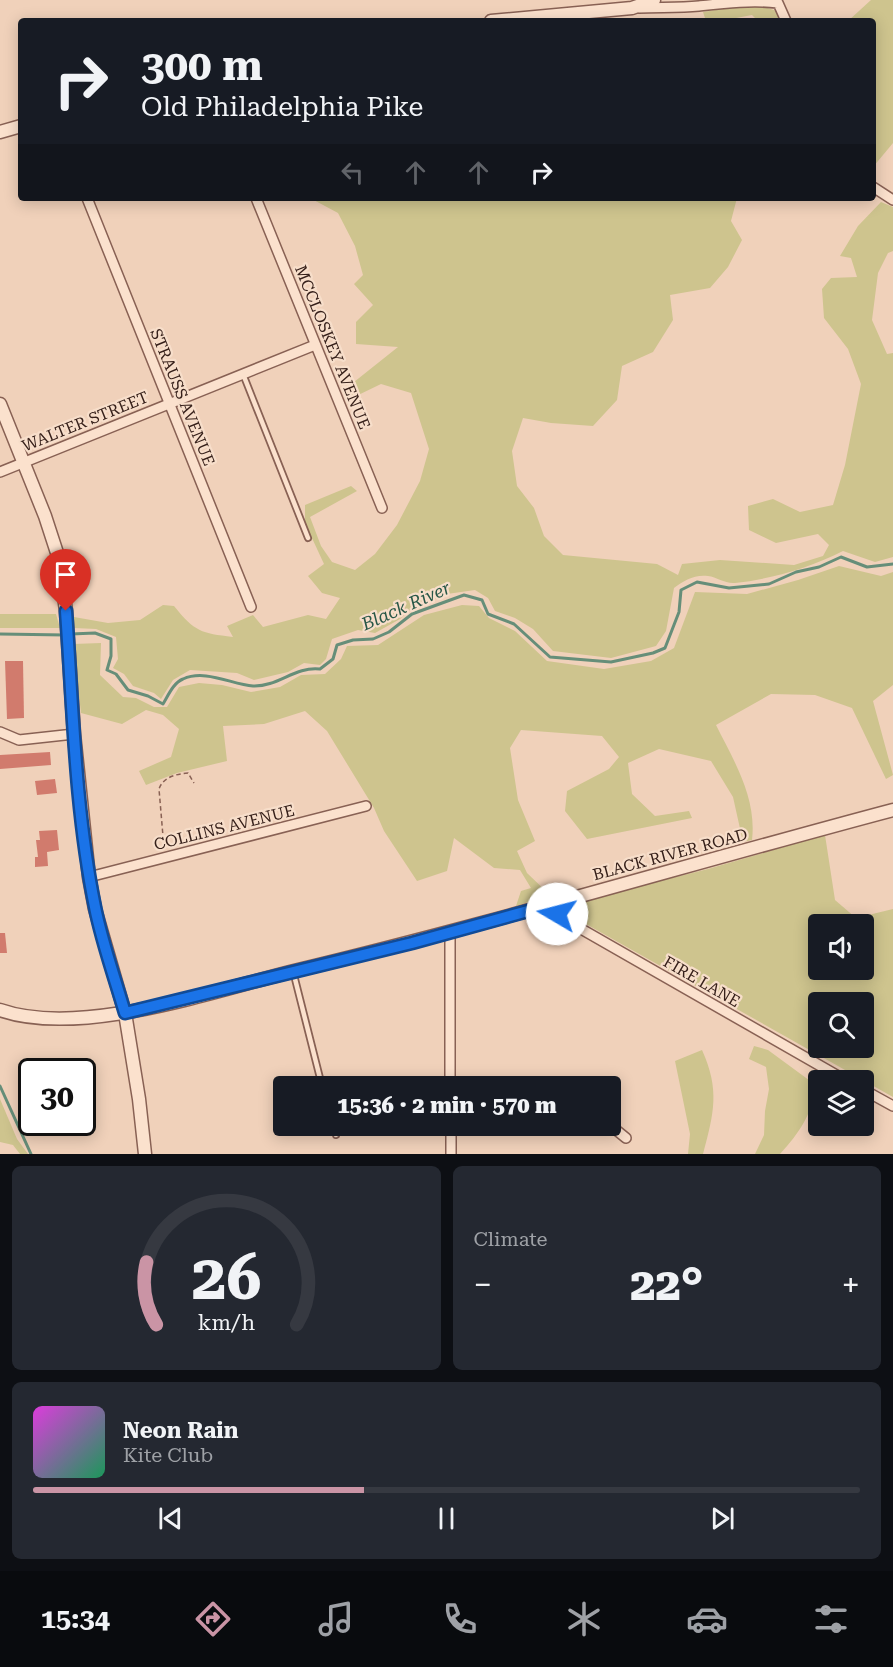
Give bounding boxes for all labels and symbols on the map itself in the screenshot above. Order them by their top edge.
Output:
street label: MCCLOSKEY AVENUE [291,262,374,432]
street label: STRAUSS AVENUE [146,326,219,469]
street label: WALTER STREET [19,387,151,455]
pin [40,549,91,611]
water label: Black River [357,576,454,635]
street label: COLLINS AVENUE [152,801,296,854]
street label: BLACK RIVER ROAD [591,825,750,884]
position arrow [525,882,589,946]
street label: FIRE LANE [660,952,743,1011]
speed limit sign: 30 [18,1058,96,1136]

